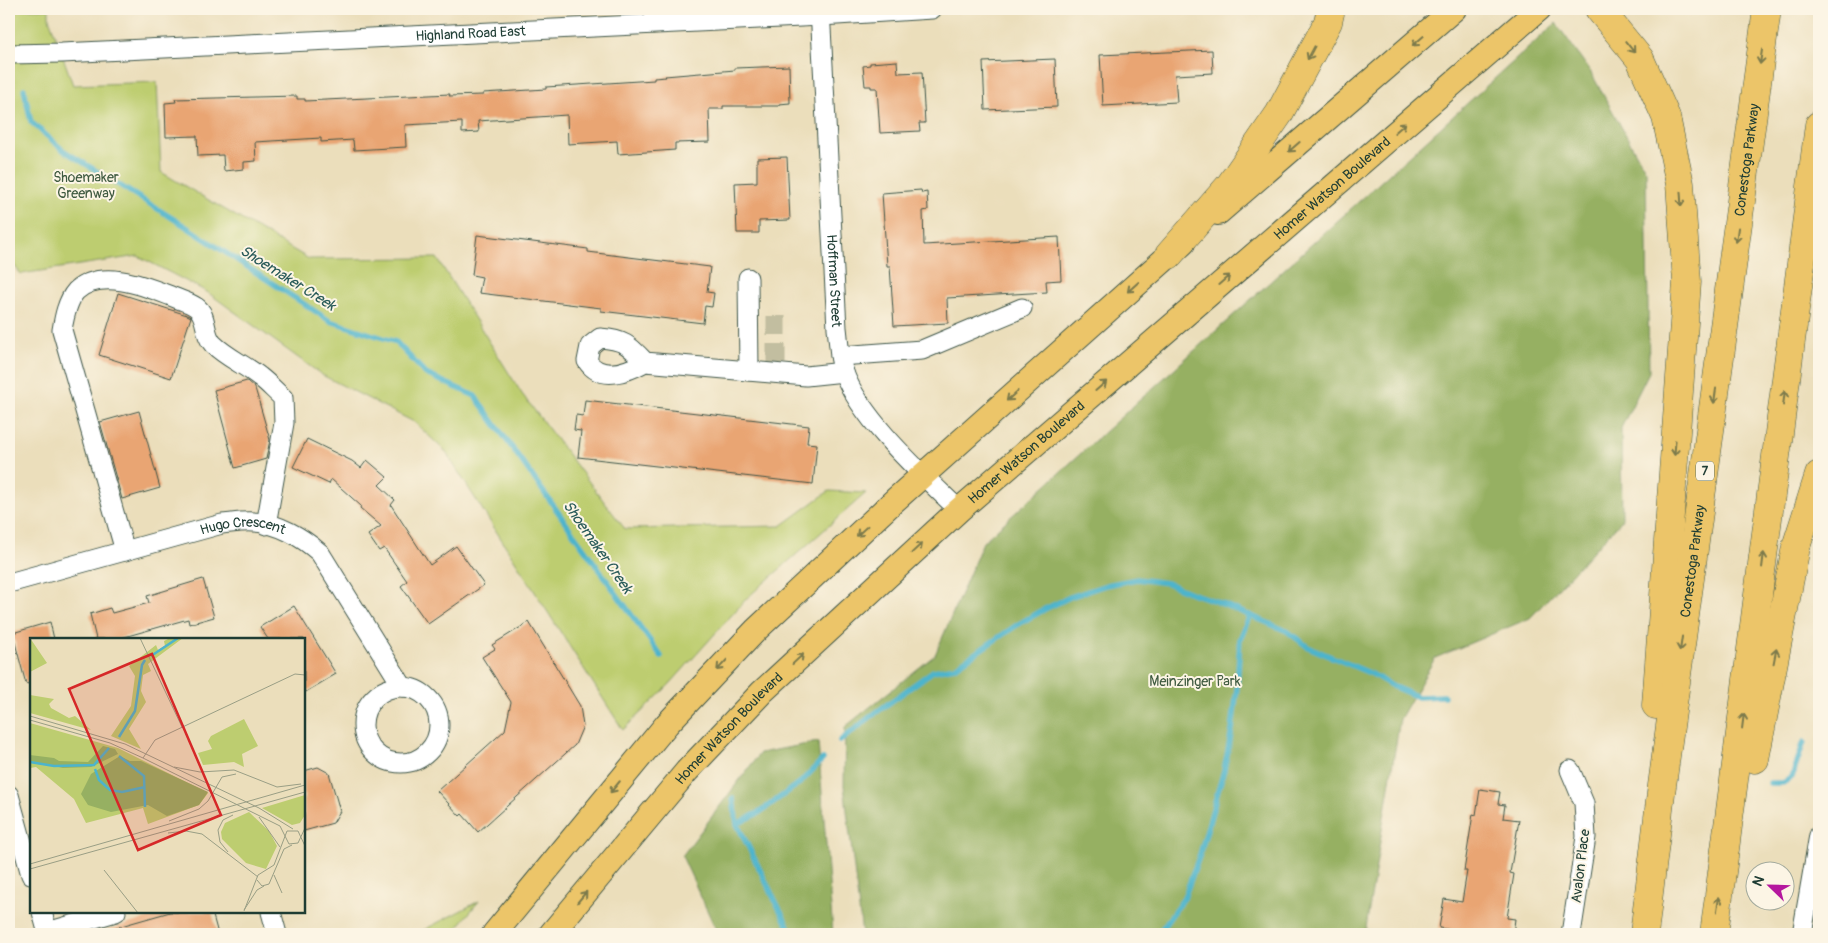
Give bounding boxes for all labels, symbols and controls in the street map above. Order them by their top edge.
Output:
street label: Highland Road East [415,22,526,45]
one-way arrow [1411,35,1424,46]
one-way arrow [1625,40,1636,53]
one-way arrow [1306,45,1315,60]
one-way arrow [1756,49,1766,65]
street label: Conestoga Parkway [1731,102,1763,217]
one-way arrow [1394,122,1407,134]
street label: Homer Watson Boulevard [1270,133,1394,243]
one-way arrow [1288,141,1301,152]
park label: Shoemaker Greenway [53,169,119,202]
one-way arrow [1676,190,1685,206]
one-way arrow [1732,227,1742,243]
street label: Hoffman Street [823,234,845,328]
water label: Shoemaker Creek [236,241,340,316]
one-way arrow [1218,275,1231,286]
one-way arrow [1126,281,1139,293]
one-way arrow [1095,381,1108,392]
one-way arrow [1710,388,1720,404]
one-way arrow [1005,390,1018,401]
one-way arrow [1779,391,1789,407]
street label: Homer Watson Boulevard [964,397,1088,508]
one-way arrow [1670,440,1679,456]
road number: 7 [1696,462,1714,481]
water label: Shoemaker Creek [559,497,638,599]
street label: Conestoga Parkway [1677,504,1709,619]
street label: Hugo Crescent [198,514,289,539]
one-way arrow [855,525,868,537]
one-way arrow [911,542,924,554]
one-way arrow [1758,552,1768,568]
one-way arrow [1676,636,1686,652]
inset map [30,638,305,913]
one-way arrow [1770,648,1780,664]
one-way arrow [791,653,804,665]
one-way arrow [716,658,728,671]
street label: Homer Watson Boulevard [671,669,787,788]
park label: Meinzinger Park [1149,673,1241,690]
one-way arrow [1738,713,1748,729]
one-way arrow [610,780,621,793]
street label: Avalon Place [1568,828,1593,904]
north arrow [1746,860,1796,910]
text: N [1749,873,1768,889]
one-way arrow [576,891,587,904]
one-way arrow [1714,896,1724,912]

